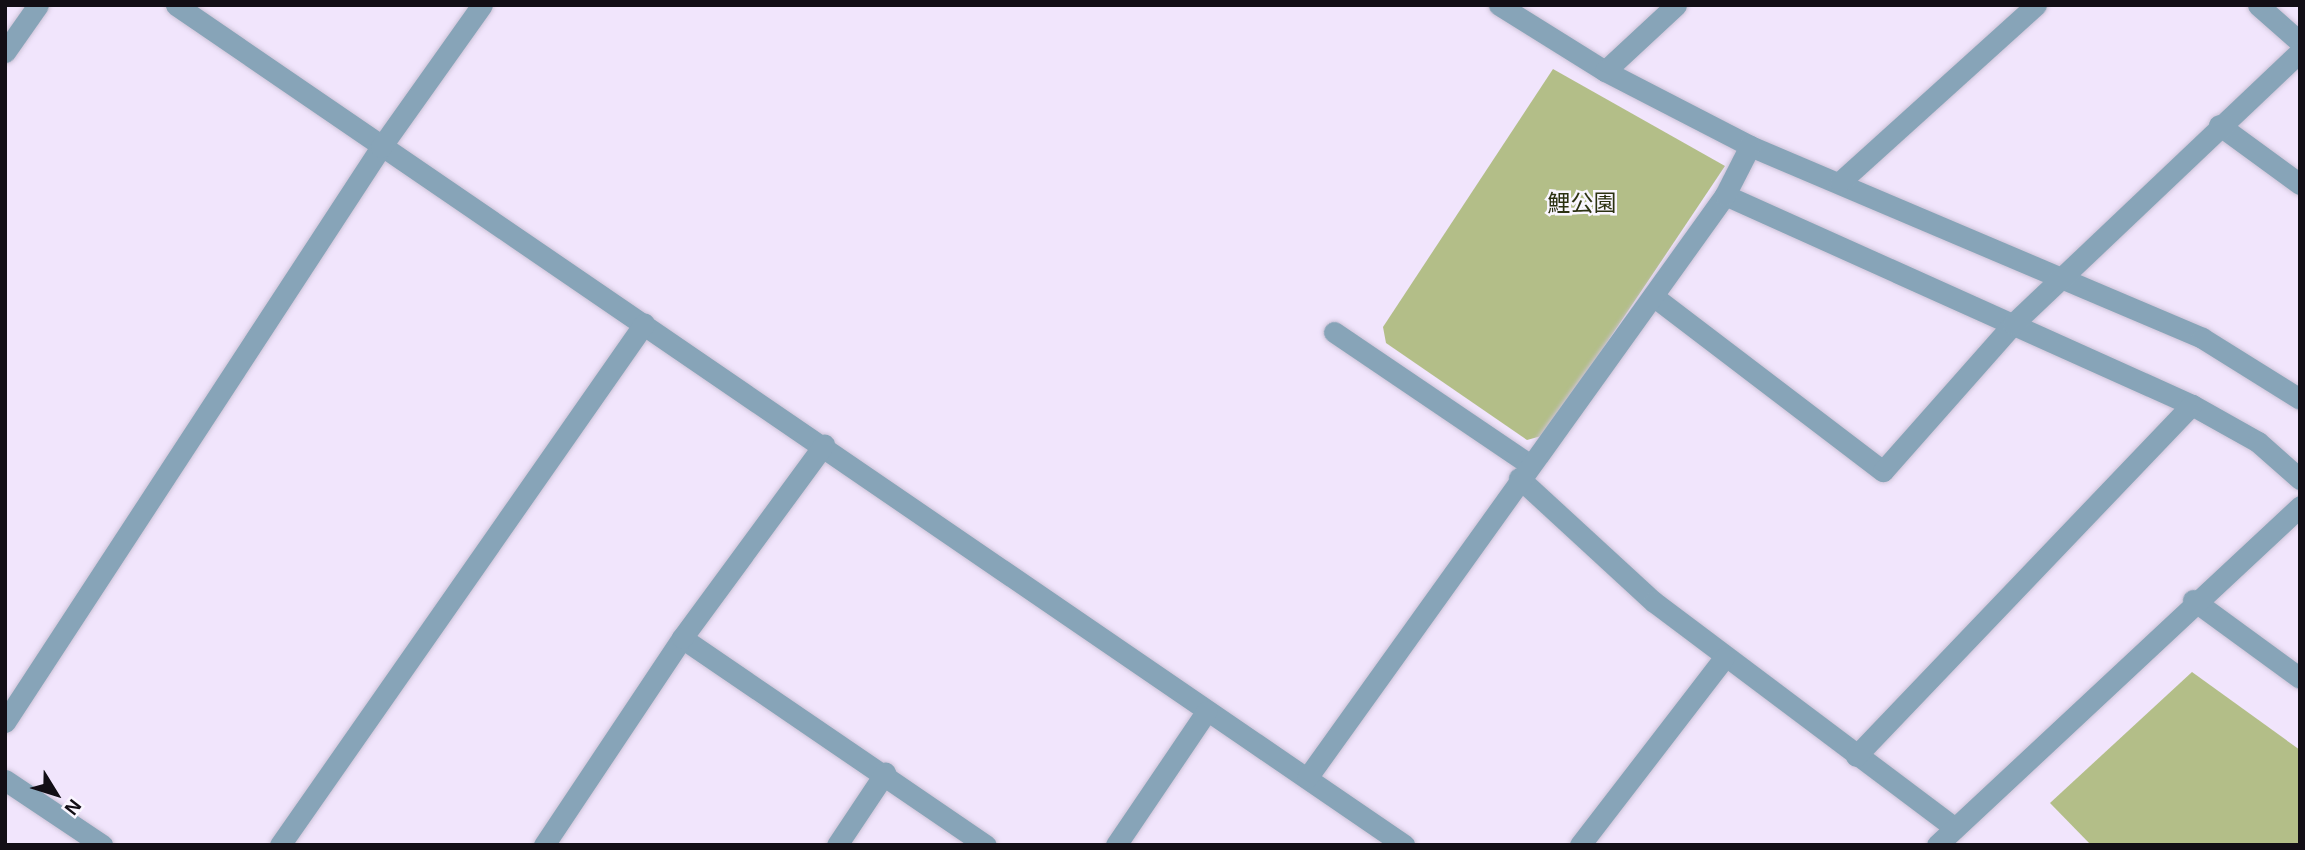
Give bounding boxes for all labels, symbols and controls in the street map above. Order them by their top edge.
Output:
park label: 鯉公園 [1548,189,1616,217]
north arrow [21,759,91,829]
text: N [60,795,85,819]

